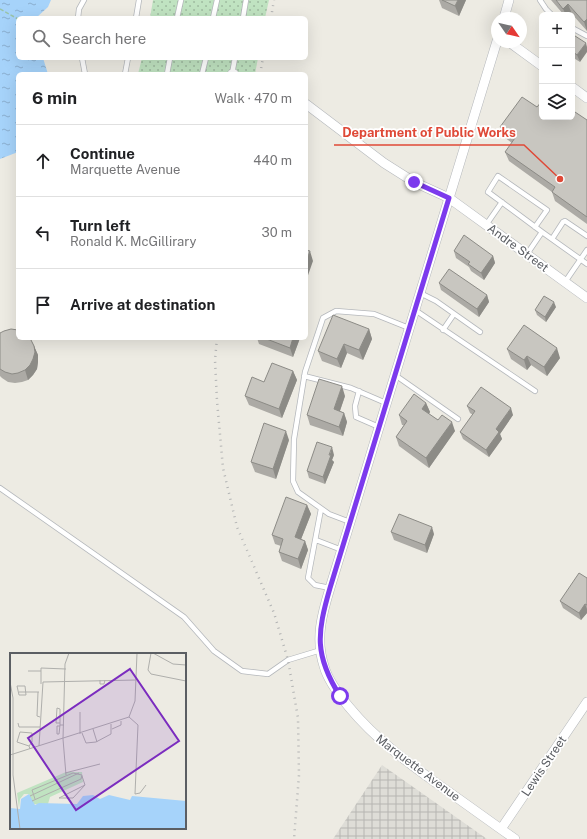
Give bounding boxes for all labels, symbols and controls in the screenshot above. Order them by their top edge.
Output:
north arrow [491,12,527,48]
map controls [539,12,575,120]
button: + [539,12,575,48]
search box [16,16,308,60]
icon: search [30,27,52,49]
text: Search here [62,30,146,47]
button: − [539,48,575,84]
button: layers [539,84,575,120]
text: 6 min [32,88,77,108]
text: Walk · 470 m [215,91,292,106]
callout: Department of Public Works [334,120,524,145]
text: Department of Public Works [342,125,516,140]
text: Continue [70,145,135,162]
icon: ahead [32,150,54,172]
text: 440 m [253,153,292,168]
text: Marquette Avenue [70,162,180,177]
route end [405,173,423,191]
text: Turn left [70,217,131,234]
street label: Andre Street [485,221,551,275]
icon: left [32,222,54,244]
text: 30 m [262,225,292,240]
text: Ronald K. McGillirary [70,234,196,249]
icon: arrive [32,294,54,316]
text: Arrive at destination [70,296,215,313]
inset map [10,653,186,829]
route start [331,687,349,705]
street label: Marquette Avenue [373,732,463,804]
street label: Lewis Street [519,733,569,799]

